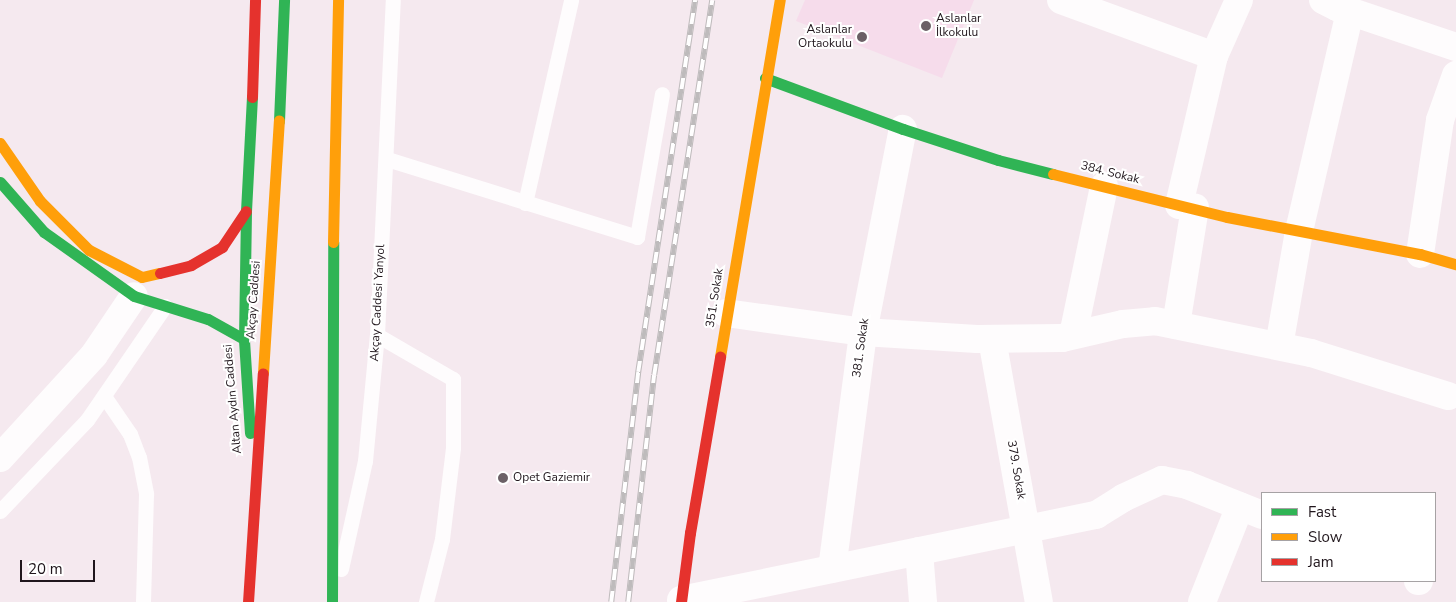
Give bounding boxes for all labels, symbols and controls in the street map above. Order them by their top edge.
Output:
place label: Aslanlar İlkokulu [936,12,981,40]
marker: Aslanlar İlkokulu [920,20,932,32]
place label: Aslanlar Ortaokulu [798,23,852,51]
marker: Aslanlar Ortaokulu [856,31,868,43]
street label: 384. Sokak [1079,159,1141,187]
street label: Akçay Caddesi Yanyol [368,244,388,362]
street label: Akçay Caddesi [244,260,264,340]
street label: 351. Sokak [703,267,727,329]
street label: 381. Sokak [850,317,872,379]
street label: Altan Aydın Caddesi [221,344,245,454]
street label: 379. Sokak [1004,439,1028,501]
place label: Opet Gaziemir [513,471,590,485]
marker: Opet Gaziemir [497,472,509,484]
legend [1261,492,1436,582]
text: Fast [1308,502,1336,522]
text: Slow [1308,527,1342,547]
scale bar [22,550,98,582]
text: Jam [1308,552,1334,572]
text: 20 m [28,559,63,579]

